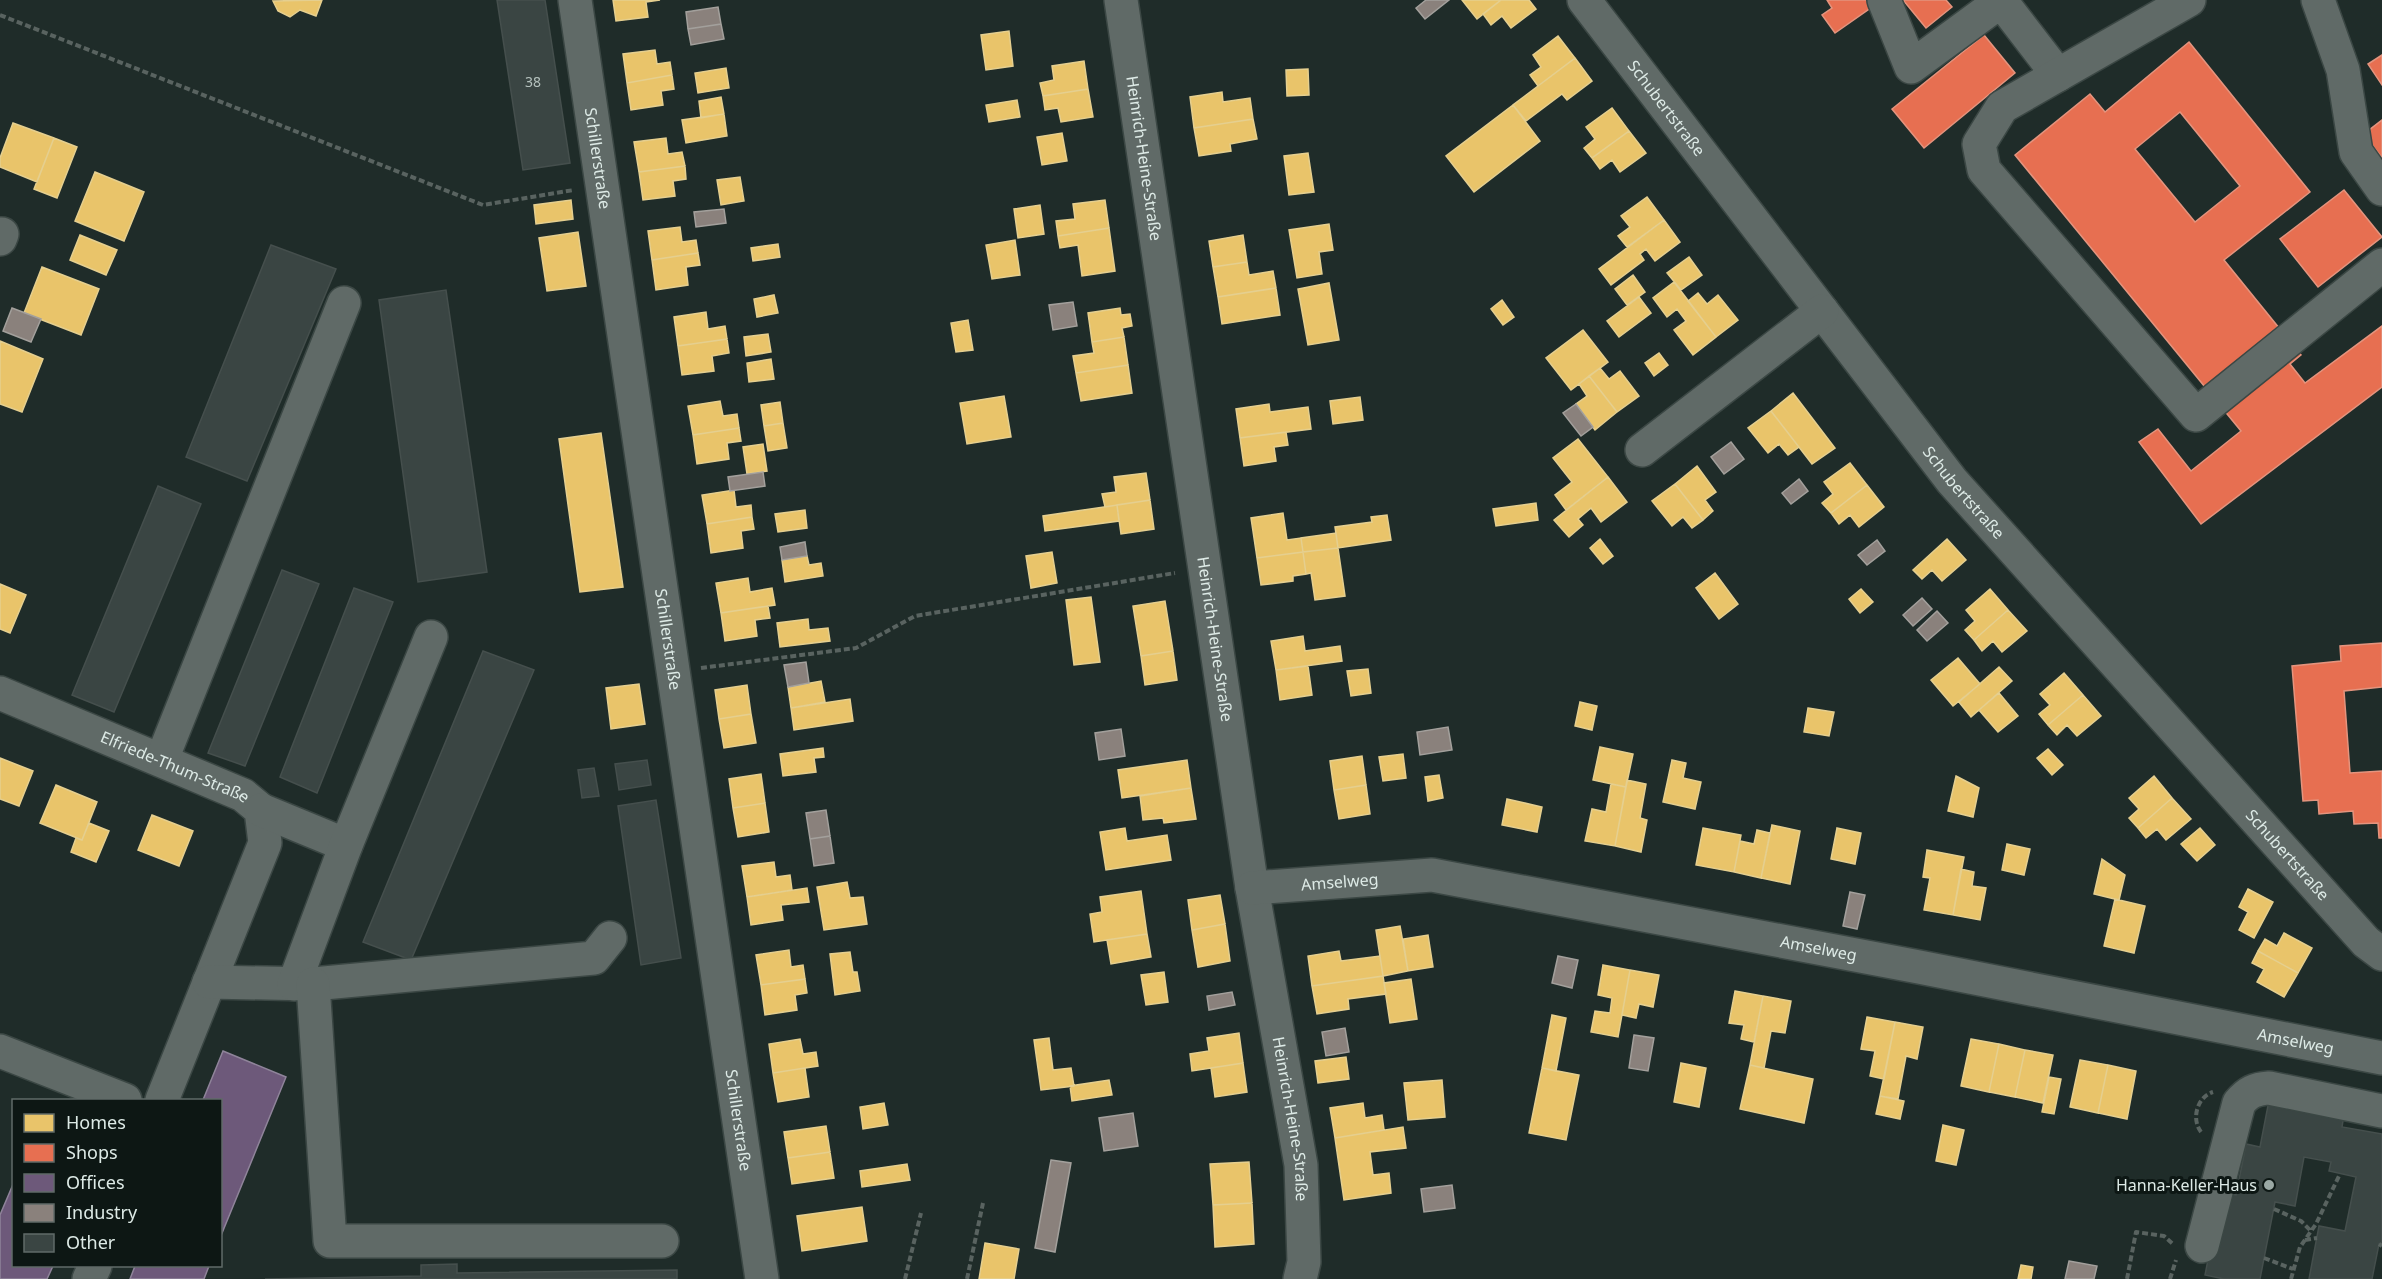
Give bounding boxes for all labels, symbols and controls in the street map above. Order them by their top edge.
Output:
street label: Schubertstraße [1623,56,1710,161]
house number: 38 [525,72,541,91]
street label: Heinrich-Heine-Straße [1121,74,1167,242]
street label: Schillerstraße [580,106,616,211]
street label: Schubertstraße [1918,441,2010,543]
street label: Heinrich-Heine-Straße [1192,555,1238,723]
street label: Schillerstraße [650,587,687,691]
street label: Elfriede-Thum-Straße [97,726,255,807]
street label: Schubertstraße [2241,804,2334,905]
street label: Amselweg [1300,868,1379,895]
street label: Amselweg [1779,930,1859,966]
street label: Amselweg [2256,1023,2336,1059]
street label: Heinrich-Heine-Straße [1267,1035,1313,1202]
street label: Schillerstraße [720,1068,757,1172]
legend [12,1099,222,1267]
text: Homes [66,1110,126,1134]
text: Shops [66,1140,118,1164]
text: Offices [66,1170,125,1194]
place label: Hanna-Keller-Haus [2116,1174,2257,1196]
marker: Hanna-Keller-Haus [2262,1178,2276,1192]
text: Industry [66,1200,138,1224]
text: Other [66,1230,116,1254]

